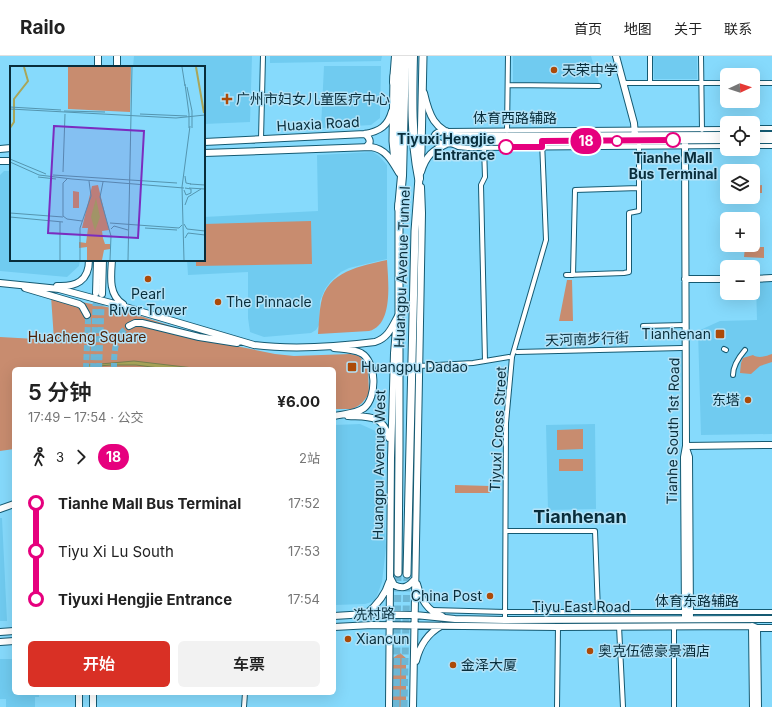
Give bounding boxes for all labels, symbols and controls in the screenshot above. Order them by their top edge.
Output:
text: Railo [20,16,65,39]
text: 首页 [574,20,602,37]
text: 地图 [624,20,652,37]
text: 关于 [674,20,702,37]
text: 联系 [724,20,752,37]
place label: 天荣中学 [562,61,618,78]
marker: 天荣中学 [549,65,559,75]
inset map [10,66,205,261]
north arrow [720,68,760,108]
map controls [720,68,760,300]
place label: 广州市妇女儿童医疗中心 [236,90,390,107]
marker: 广州市妇女儿童医疗中心 [221,93,233,105]
street label: 体育西路辅路 [473,109,557,126]
street label: Huaxia Road [276,113,360,134]
button: locate [720,116,760,156]
line badge: 18 [568,128,604,154]
place label: Tiyuxi Hengjie Entrance [397,130,495,163]
text: 18 [578,132,594,149]
marker: Tianhe Mall Bus Terminal [665,132,681,148]
unlabelled marker [611,135,623,147]
marker: Tiyuxi Hengjie Entrance [498,139,514,155]
place label: Tianhe Mall Bus Terminal [629,149,717,182]
button: layers [720,164,760,204]
street label: Huangpu Avenue Tunnel [390,186,413,348]
button: + [720,212,760,252]
button: − [720,260,760,300]
marker: Pearl River Tower [143,274,153,284]
place label: Pearl River Tower [109,285,187,318]
place label: The Pinnacle [226,293,312,310]
marker: The Pinnacle [213,297,223,307]
place label: Tianhenan [642,325,711,342]
park label: Huacheng Square [28,328,146,345]
marker: Tianhenan [714,328,726,340]
street label: 天河南步行街 [545,329,629,348]
street label: Tianhe South 1st Road [663,357,682,505]
place label: Huangpu Dadao [361,358,468,375]
marker: Huangpu Dadao [346,361,358,373]
street label: Tiyuxi Cross Street [486,365,509,492]
text: 5 分钟 [28,379,91,405]
street label: Huangpu Avenue West [369,389,388,540]
place label: 东塔 [712,391,740,408]
text: ¥6.00 [277,392,320,411]
marker: 东塔 [743,395,753,405]
text: 17:49 – 17:54 · 公交 [28,409,144,425]
icon: walk [28,446,50,468]
icon: forward [70,446,92,468]
text: 18 [106,448,121,465]
text: 3 [56,449,64,465]
text: 2站 [299,450,320,466]
text: Tianhe Mall Bus Terminal [58,494,241,513]
text: 17:52 [288,495,320,511]
district label: Tianhenan [533,506,627,527]
text: Tiyu Xi Lu South [58,542,174,561]
text: 17:53 [288,543,320,559]
place label: China Post [411,587,482,604]
text: Tiyuxi Hengjie Entrance [58,590,232,609]
text: 17:54 [288,591,320,607]
marker: China Post [485,591,495,601]
street label: 体育东路辅路 [655,592,739,609]
street label: Tiyu East Road [532,598,630,615]
street label: 冼村路 [353,604,395,623]
place label: Xiancun [356,630,410,647]
marker: Xiancun [343,634,353,644]
button: 开始 [28,641,170,687]
button: 车票 [178,641,320,687]
place label: 奥克伍德豪景酒店 [598,642,710,659]
marker: 奥克伍德豪景酒店 [585,646,595,656]
place label: 金泽大厦 [461,656,517,673]
marker: 金泽大厦 [448,660,458,670]

